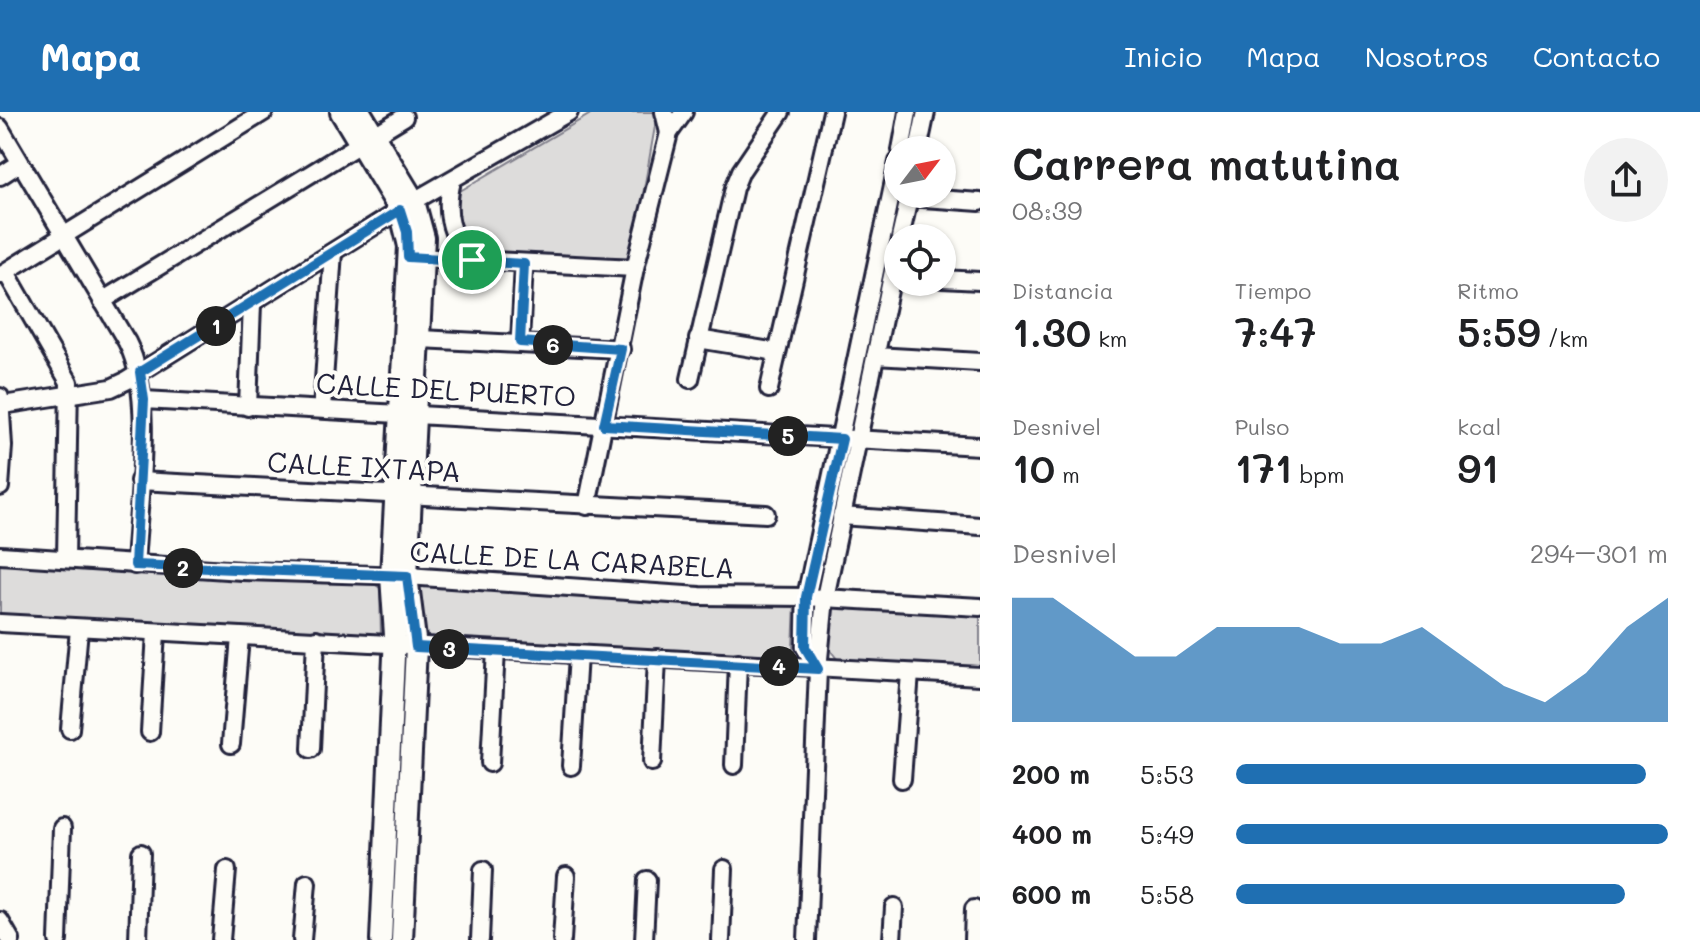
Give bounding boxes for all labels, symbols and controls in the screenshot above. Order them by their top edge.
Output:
text: Mapa [40,31,141,81]
text: Inicio [1124,38,1202,74]
text: Mapa [1246,38,1321,74]
text: Nosotros [1365,38,1489,74]
text: Contacto [1533,38,1660,74]
text: Carrera matutina [1012,134,1401,191]
north arrow [884,136,956,208]
map controls [884,136,956,296]
button: share [1584,138,1668,222]
text: 08:39 [1012,193,1082,227]
button: locate [884,224,956,296]
pin [438,226,506,294]
icon: arrive [450,238,494,282]
text: Distancia [1012,276,1114,305]
text: Tiempo [1235,276,1311,305]
text: Ritmo [1457,276,1518,305]
text: 1.30 [1012,305,1091,357]
text: 7:47 [1235,305,1317,357]
text: 5:59 [1457,305,1541,357]
pin: 1 [196,306,236,346]
text: 1 [211,311,221,340]
text: km [1091,324,1127,353]
text: /km [1541,324,1588,353]
pin: 6 [533,325,573,365]
text: 6 [546,330,560,359]
street label: CALLE DEL PUERTO [315,364,577,414]
text: Desnivel [1012,412,1101,441]
text: Pulso [1235,412,1289,441]
text: kcal [1457,412,1501,441]
pin: 5 [768,416,808,456]
text: 5 [782,421,794,450]
text: 10 [1012,441,1055,493]
text: 171 [1235,441,1292,493]
text: 91 [1457,441,1499,493]
street label: CALLE IXTAPA [266,443,462,489]
text: m [1055,460,1080,489]
text: bpm [1292,460,1345,489]
street label: CALLE DE LA CARABELA [409,533,735,585]
text: Desnivel [1012,536,1117,570]
text: 294–301 m [1530,536,1668,570]
pin: 2 [163,548,203,588]
text: 2 [177,553,189,582]
pin: 3 [429,629,469,669]
text: 3 [442,634,456,663]
pin: 4 [759,646,799,686]
text: 4 [772,651,786,680]
text: 200 m [1012,757,1090,791]
text: 5:53 [1140,757,1194,791]
text: 400 m [1012,817,1092,851]
text: 5:49 [1140,817,1194,851]
text: 600 m [1012,877,1091,911]
text: 5:58 [1140,877,1194,911]

